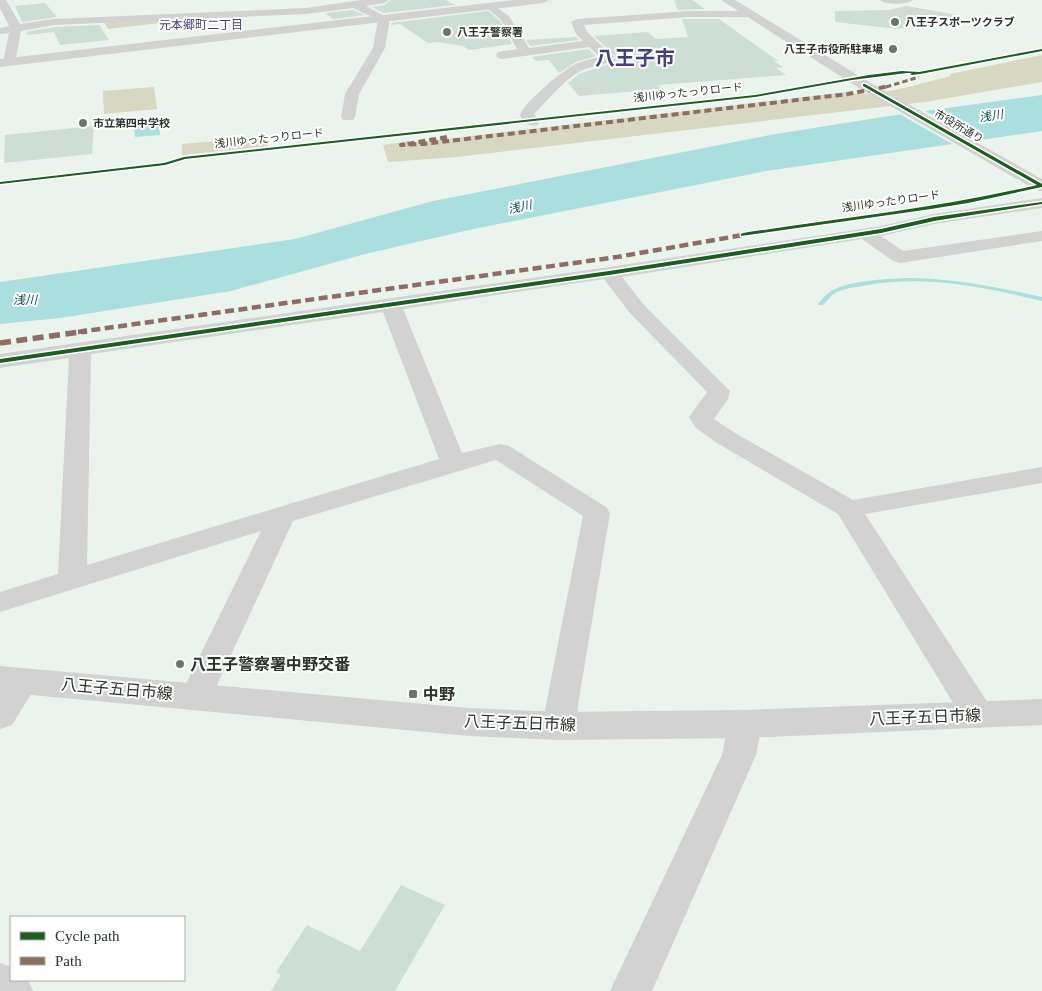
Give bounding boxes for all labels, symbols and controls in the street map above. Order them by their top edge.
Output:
marker: 八王子スポーツクラブ [889,16,901,28]
place label: 八王子スポーツクラブ [905,16,1015,28]
district label: 元本郷町二丁目 [159,18,243,32]
marker: 八王子警察署 [441,26,453,38]
place label: 八王子警察署 [457,26,523,38]
place label: 八王子市役所駐車場 [784,43,883,55]
marker: 八王子市役所駐車場 [887,43,899,55]
district label: 八王子市 [595,47,675,69]
street label: 浅川ゆったっりロード [633,80,743,104]
street label: 市役所通り [932,107,986,145]
water label: 浅川 [978,107,1006,125]
marker: 市立第四中学校 [77,117,89,129]
place label: 市立第四中学校 [93,117,170,129]
street label: 浅川ゆったっりロード [214,126,324,150]
street label: 浅川ゆったりロード [841,188,941,214]
water label: 浅川 [507,197,535,216]
water label: 浅川 [13,293,39,307]
place label: 八王子警察署中野交番 [190,656,350,673]
marker: 八王子警察署中野交番 [174,658,186,670]
street label: 八王子五日市線 [60,676,174,702]
place label: 中野 [423,686,455,703]
marker: 中野 [407,688,419,700]
street label: 八王子五日市線 [869,707,981,727]
street label: 八王子五日市線 [464,713,576,733]
legend [10,916,185,981]
text: Cycle path [55,928,120,944]
text: Path [55,953,82,969]

